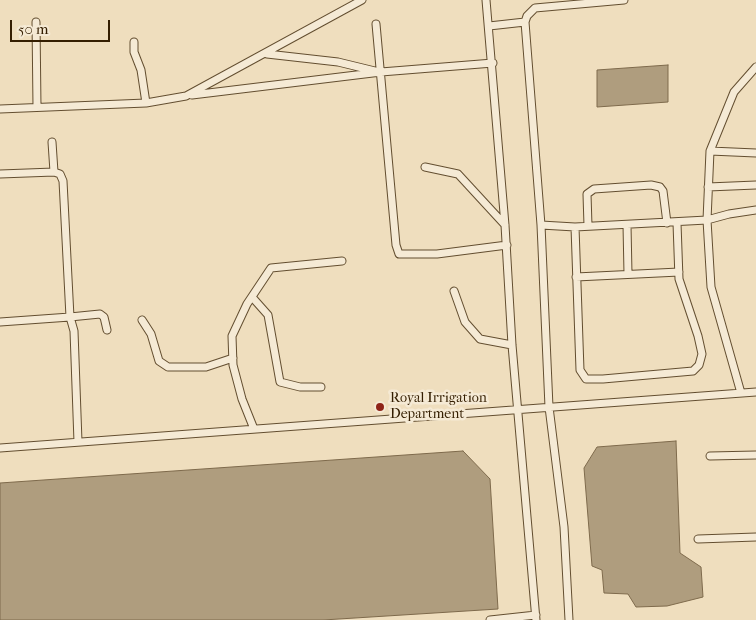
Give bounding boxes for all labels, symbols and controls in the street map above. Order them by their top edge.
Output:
scale bar [12,10,112,42]
text: 50 m [18,20,48,38]
place label: Royal Irrigation Department [390,391,487,424]
marker: Royal Irrigation Department [374,401,386,413]

